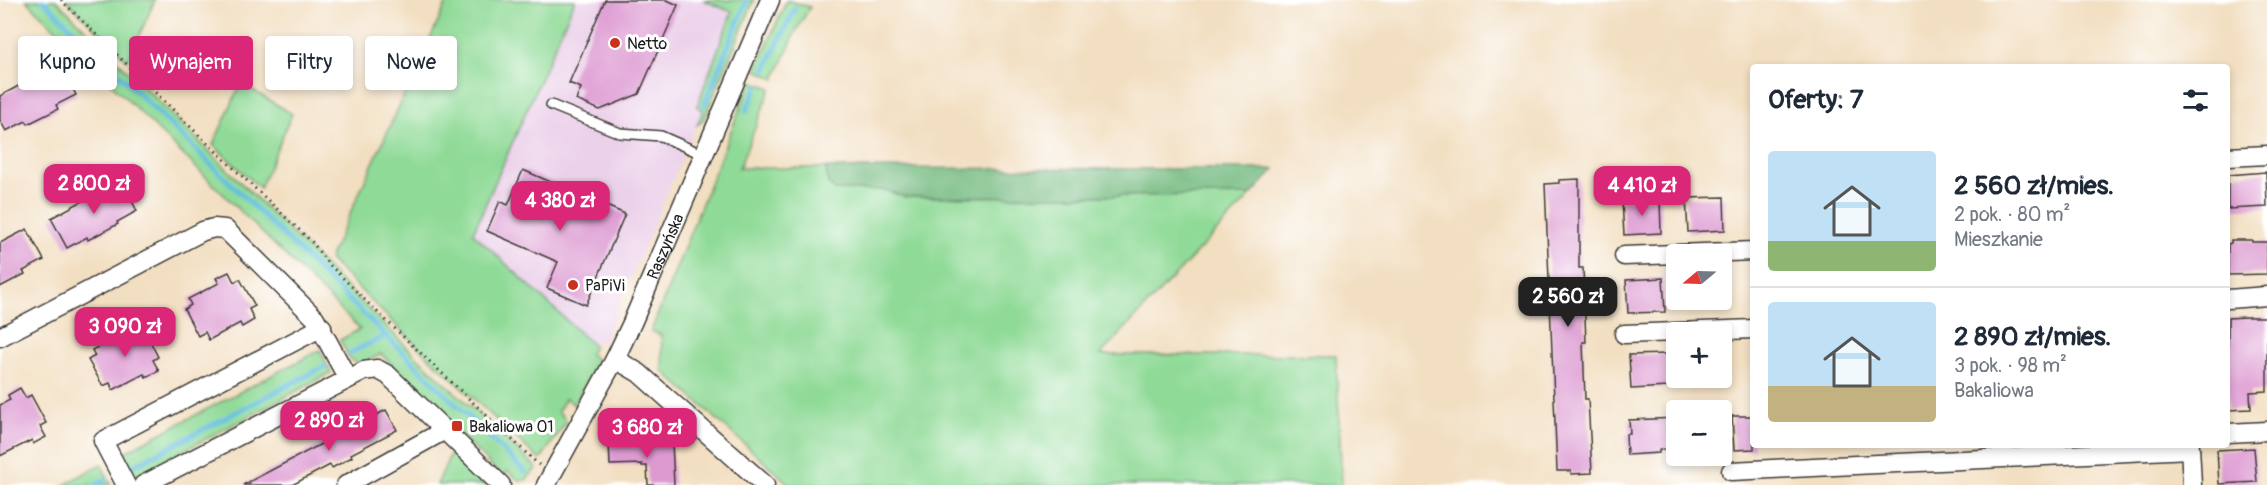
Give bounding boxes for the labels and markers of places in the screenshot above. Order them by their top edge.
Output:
place label: Netto [627,34,668,54]
marker: Netto [608,36,622,50]
pin: 2 800 zł [32,164,156,215]
pin: 4 410 zł [1580,166,1704,217]
pin: 4 380 zł [498,181,622,232]
place label: PaPiVi [585,276,625,296]
pin: 2 560 zł [1506,277,1630,328]
marker: PaPiVi [566,278,580,292]
pin: 3 090 zł [63,307,187,358]
pin: 2 890 zł [267,401,391,452]
pin: 3 680 zł [585,408,709,459]
place label: Bakaliowa 01 [469,417,554,437]
marker: Bakaliowa 01 [450,419,464,433]

